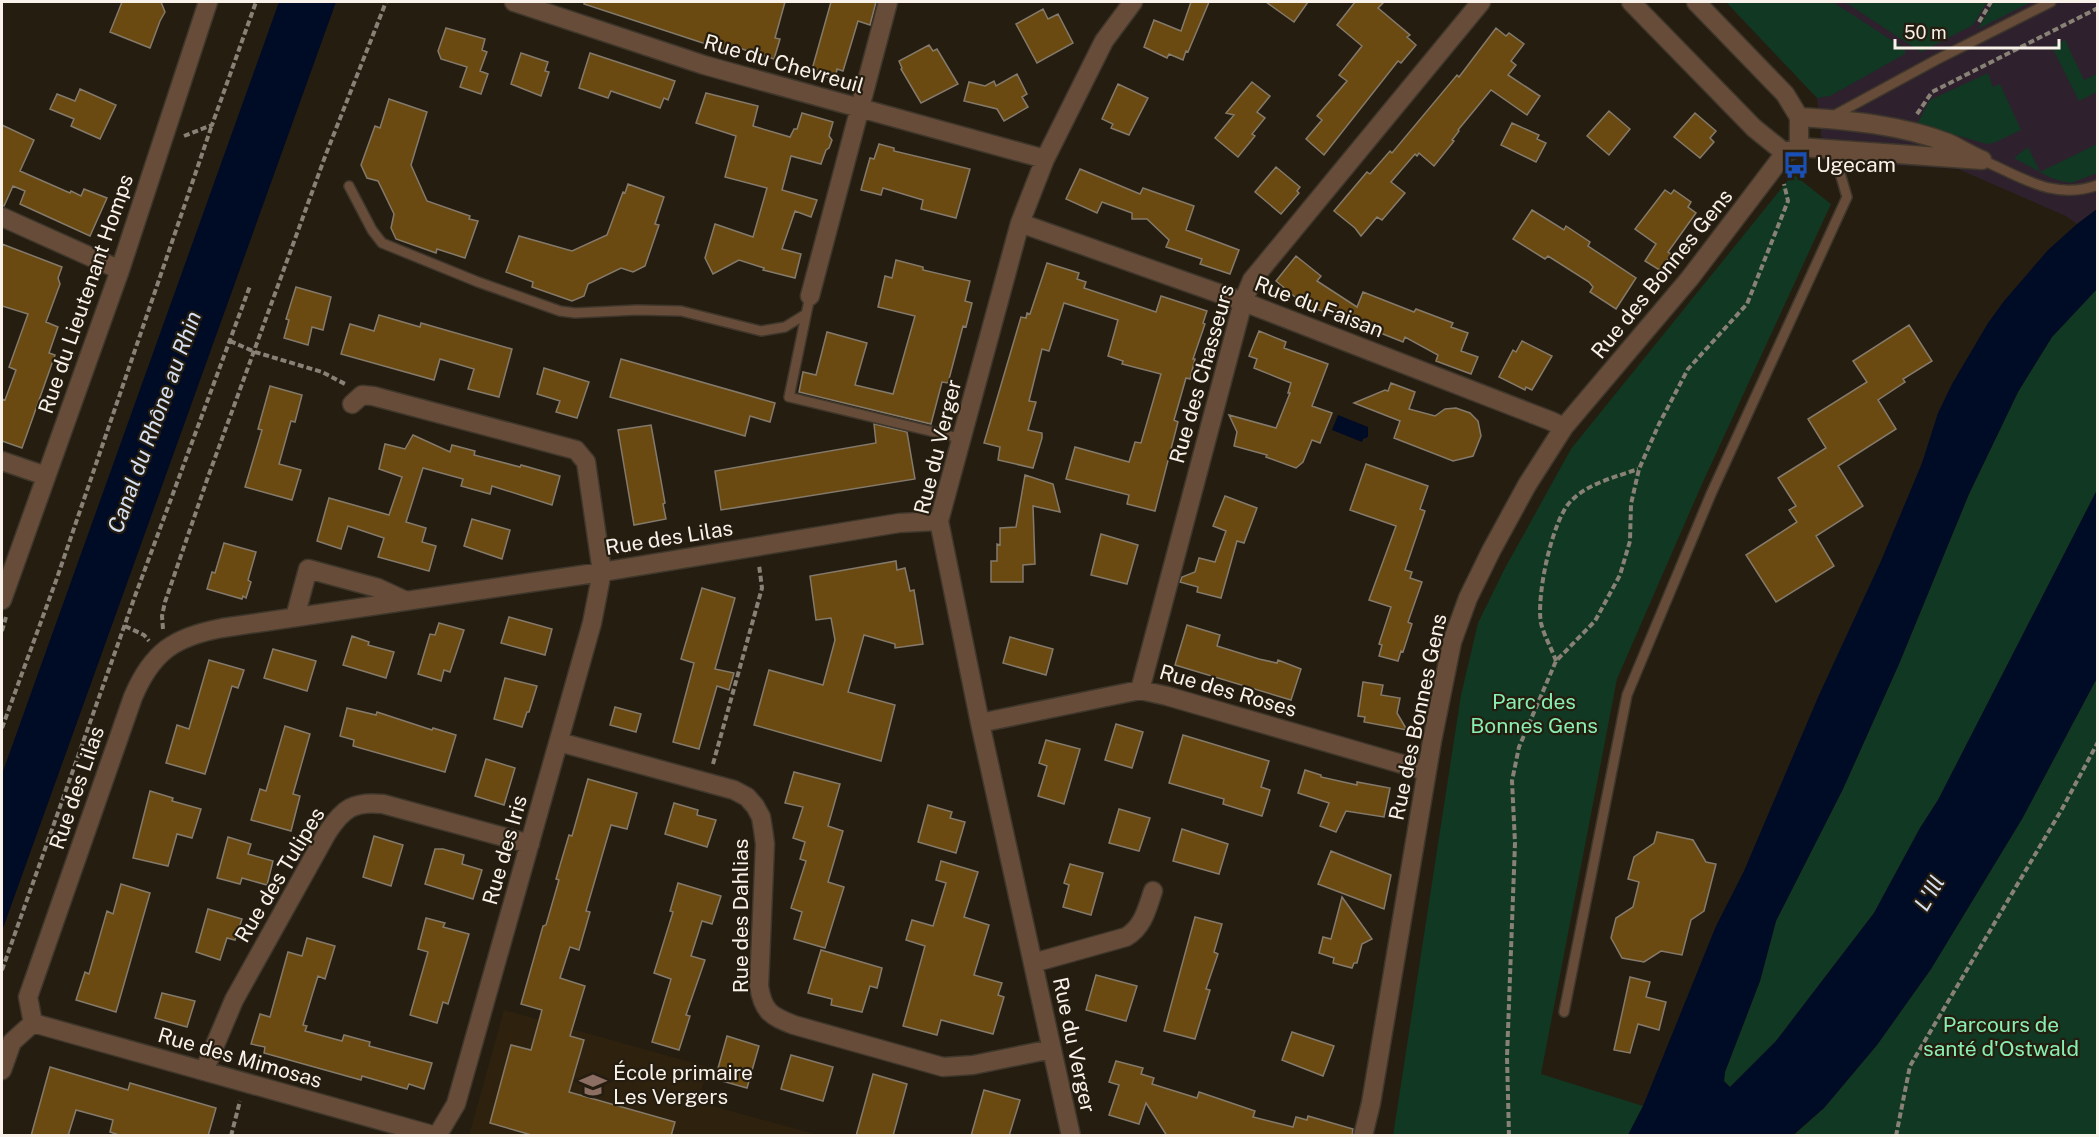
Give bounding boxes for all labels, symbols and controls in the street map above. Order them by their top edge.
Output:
scale bar [1895,12,2058,50]
text: 50 m [1904,22,1947,43]
street label: Rue du Chevreuil [701,29,867,98]
bus stop icon: Ugecam [1781,150,1811,180]
place label: Ugecam [1816,152,1896,177]
street label: Rue du Lieutenant Homps [33,171,138,417]
street label: Rue des Bonnes Gens [1586,184,1738,363]
street label: Rue du Faisan [1251,270,1387,343]
street label: Rue des Chasseurs [1164,281,1239,466]
water label: Canal du Rhône au Rhin [102,308,206,536]
street label: Rue du Verger [909,377,966,517]
street label: Rue des Lilas [603,515,734,560]
street label: Rue des Bonnes Gens [1383,611,1452,822]
street label: Rue des Roses [1157,659,1300,722]
park label: Parc des Bonnes Gens [1470,689,1598,738]
street label: Rue des Lilas [44,723,109,853]
street label: Rue des Iris [477,792,532,908]
street label: Rue des Tulipes [229,803,330,947]
street label: Rue des Dahlias [728,839,753,993]
water label: L'Ill [1908,871,1950,915]
street label: Rue du Verger [1048,975,1101,1115]
park label: Parcours de santé d'Ostwald [1923,1012,2079,1061]
street label: Rue des Mimosas [155,1022,325,1093]
place label: École primaire Les Vergers [613,1060,753,1109]
school or university icon: École primaire Les Vergers [578,1070,608,1100]

